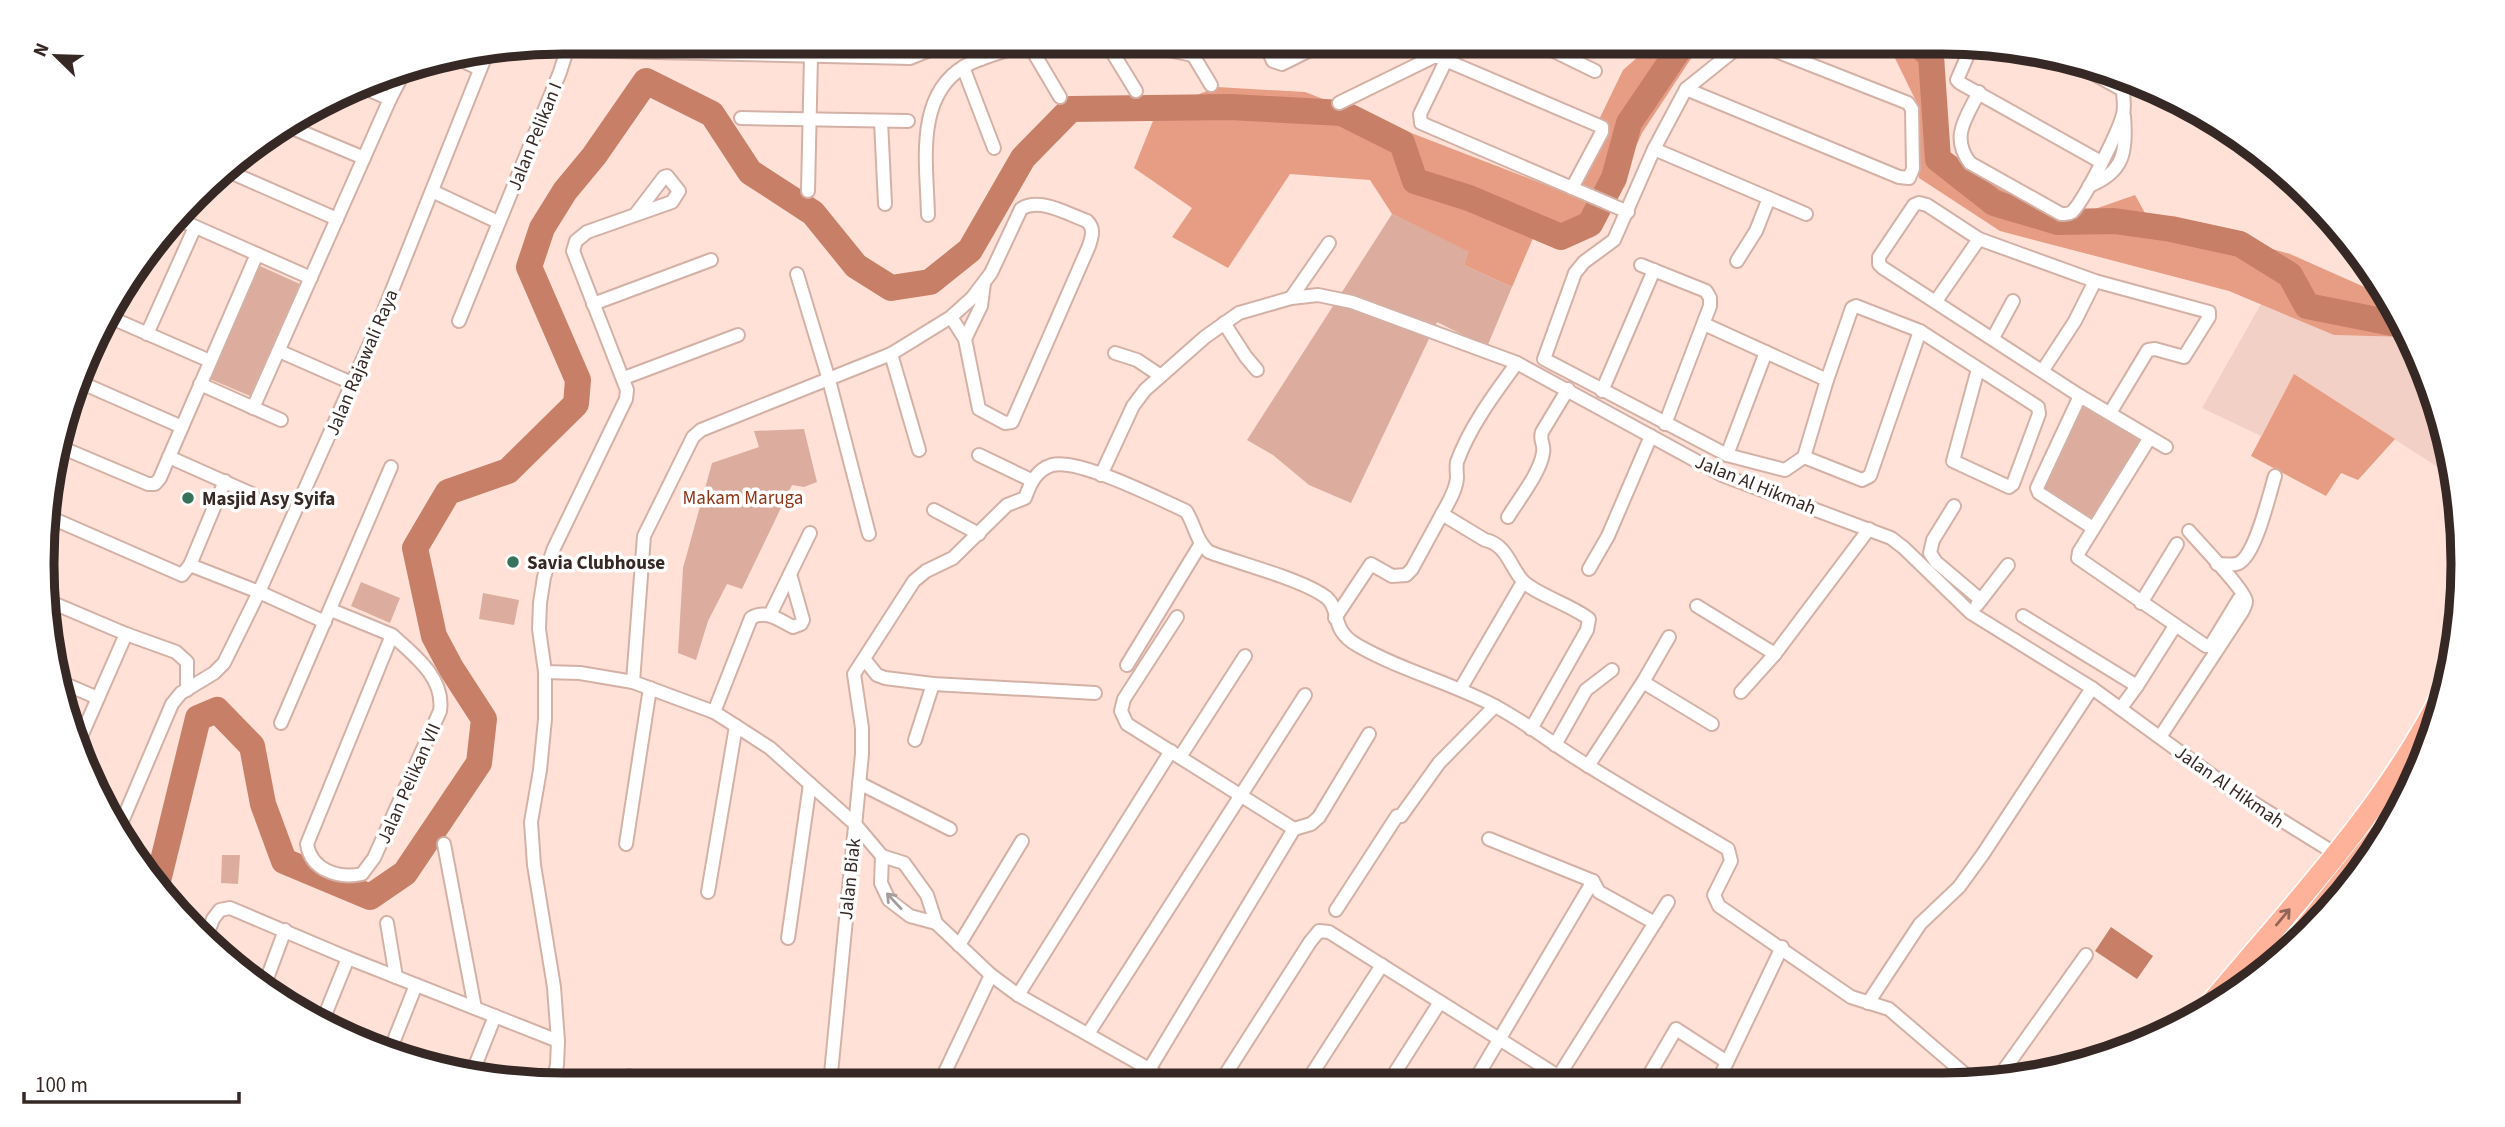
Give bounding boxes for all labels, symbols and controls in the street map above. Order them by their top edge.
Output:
north arrow [21,21,91,91]
text: N [27,39,57,61]
street label: Jalan Pelikan I [501,78,569,195]
street label: Jalan Rajawali Raya [319,285,405,440]
street label: Jalan Al Hikmah [1691,449,1820,522]
park label: Makam Maruga [683,485,803,512]
place label: Masjid Asy Syifa [202,486,335,513]
marker: Masjid Asy Syifa [180,490,196,506]
place label: Savia Clubhouse [527,550,665,577]
marker: Savia Clubhouse [505,554,521,570]
street label: Jalan Pelikan VII [371,719,448,848]
street label: Jalan Al Hikmah [2169,739,2289,835]
street label: Jalan Biak [833,836,868,921]
one-way arrow [885,893,902,910]
one-way arrow [2275,908,2291,926]
scale bar [24,1060,240,1104]
text: 100 m [35,1070,88,1100]

